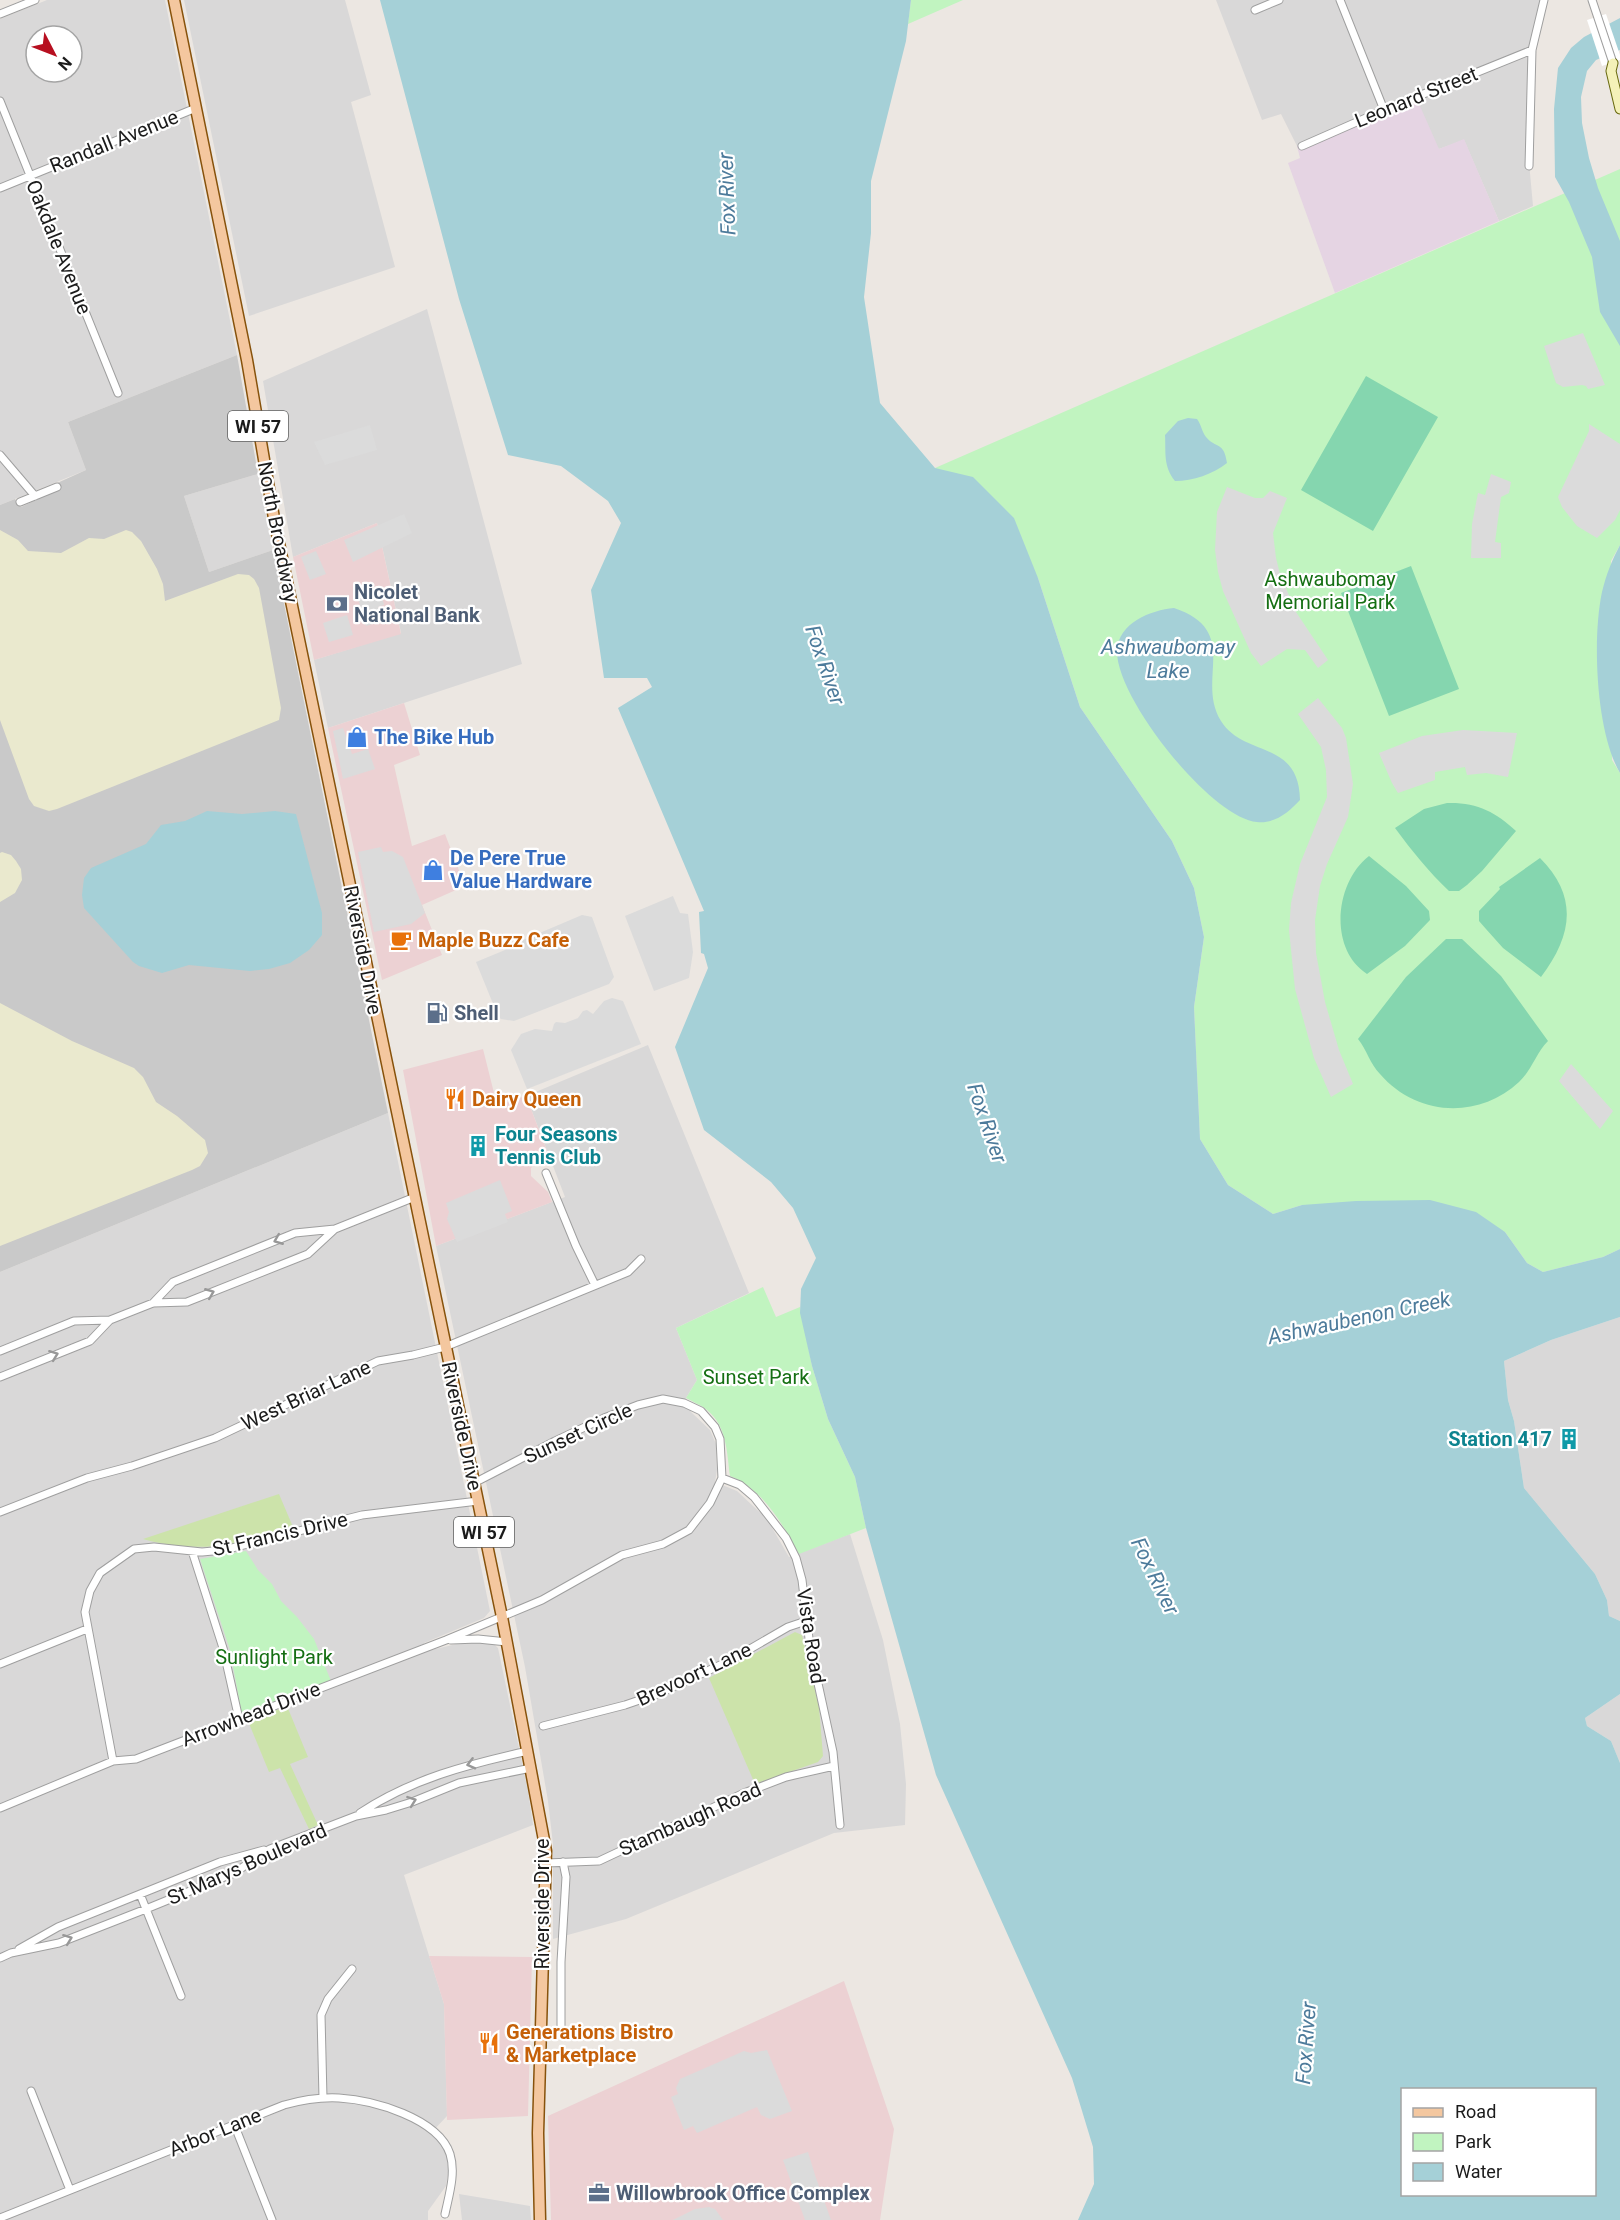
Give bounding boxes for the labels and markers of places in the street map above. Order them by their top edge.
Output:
place label: Nicolet National Bank [354,580,480,627]
bank icon: Nicolet National Bank [325,592,349,616]
shop icon: The Bike Hub [345,725,369,749]
place label: The Bike Hub [374,725,494,749]
place label: De Pere True Value Hardware [450,846,592,893]
shop icon: De Pere True Value Hardware [421,858,445,882]
cafe icon: Maple Buzz Cafe [389,928,413,952]
place label: Maple Buzz Cafe [418,928,570,952]
fuel station icon: Shell [425,1001,449,1025]
place label: Shell [454,1001,499,1025]
restaurant icon: Dairy Queen [443,1087,467,1111]
place label: Dairy Queen [472,1087,581,1111]
place label: Four Seasons Tennis Club [495,1122,617,1169]
building icon: Four Seasons Tennis Club [466,1134,490,1158]
place label: Station 417 [1448,1427,1552,1451]
building icon: Station 417 [1557,1427,1581,1451]
place label: Generations Bistro & Marketplace [506,2020,673,2067]
restaurant icon: Generations Bistro & Marketplace [477,2031,501,2055]
office icon: Willowbrook Office Complex [587,2181,611,2205]
place label: Willowbrook Office Complex [616,2181,870,2205]

